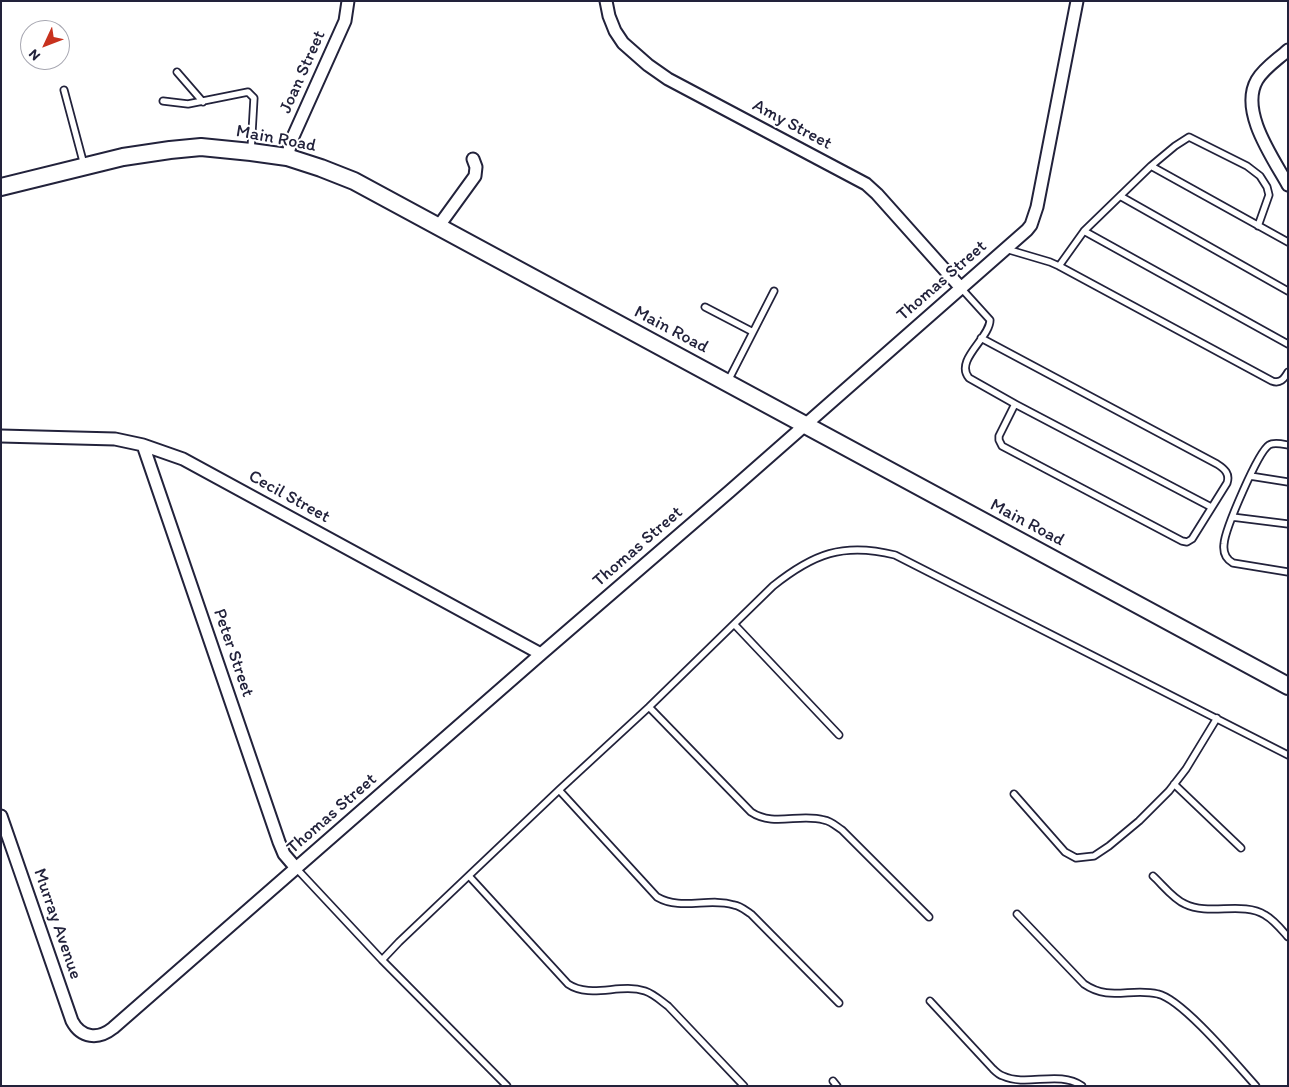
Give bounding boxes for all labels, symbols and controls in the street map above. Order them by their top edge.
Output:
north arrow [20,20,70,70]
street label: Joan Street [275,27,331,117]
text: N [25,46,44,64]
street label: Amy Street [749,95,835,155]
street label: Main Road [234,121,318,157]
street label: Thomas Street [893,236,991,326]
street label: Main Road [630,301,712,359]
street label: Cecil Street [244,466,334,528]
street label: Main Road [986,494,1068,552]
street label: Thomas Street [589,502,687,592]
street label: Peter Street [208,606,258,700]
street label: Thomas Street [283,769,381,859]
street label: Murray Avenue [28,866,86,982]

